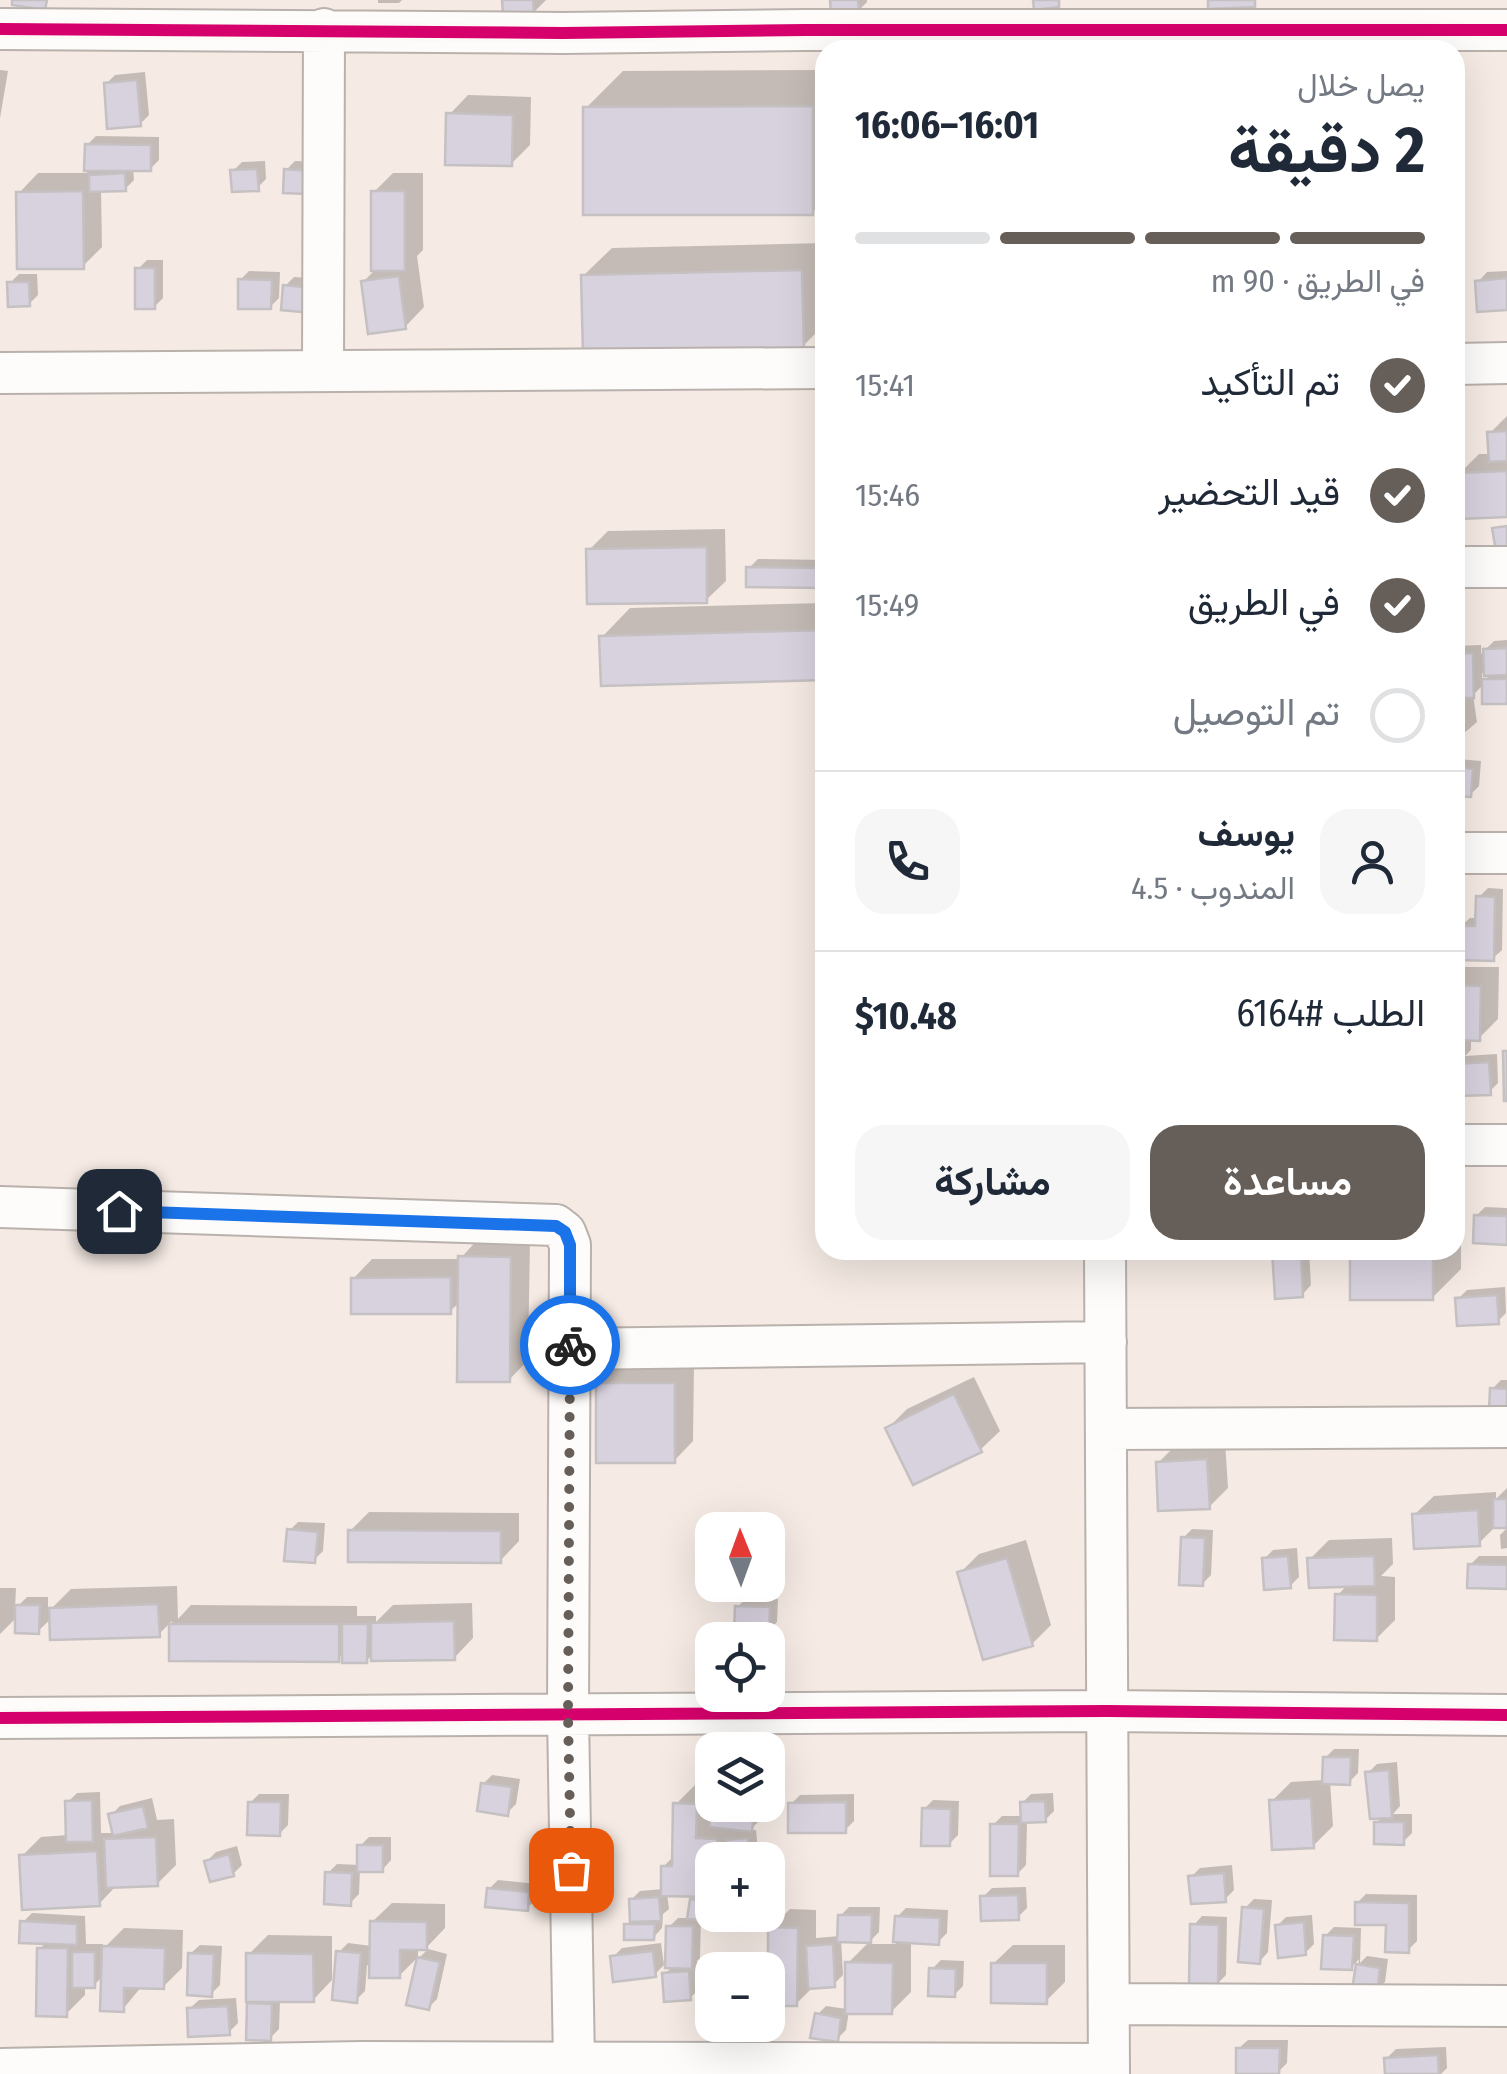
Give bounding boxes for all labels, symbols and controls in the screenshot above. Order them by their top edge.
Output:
text: يصل خلال [1297,66,1425,104]
text: 16:01–16:06 [855,102,1039,148]
text: 2 دقيقة [1228,111,1425,189]
text: في الطريق · 90 m [1211,262,1425,300]
icon: check [1370,358,1425,413]
text: تم التأكيد [1200,359,1340,405]
text: 15:41 [855,366,915,404]
icon: check [1370,468,1425,523]
text: قيد التحضير [1158,469,1340,515]
text: 15:46 [855,476,920,514]
icon: check [1370,578,1425,633]
text: في الطريق [1188,579,1340,625]
text: 15:49 [855,586,919,624]
text: تم التوصيل [1173,689,1340,735]
button: phone [855,809,960,914]
button: person [1320,809,1425,914]
text: يوسف [1198,810,1295,856]
text: المندوب · 4.5 [1131,869,1295,907]
text: الطلب #6164 [1236,990,1425,1036]
text: $10.48 [855,993,957,1039]
button: مشاركة [855,1125,1130,1240]
button: مساعدة [1150,1125,1425,1240]
pin [77,1169,162,1254]
icon: home [92,1184,147,1239]
courier [520,1295,620,1395]
icon: bike [543,1318,598,1373]
north arrow [695,1512,785,1602]
map controls [695,1512,785,2042]
button: locate [695,1622,785,1712]
button: layers [695,1732,785,1822]
pin [529,1828,614,1913]
button: + [695,1842,785,1932]
icon: bag [544,1843,599,1898]
button: − [695,1952,785,2042]

